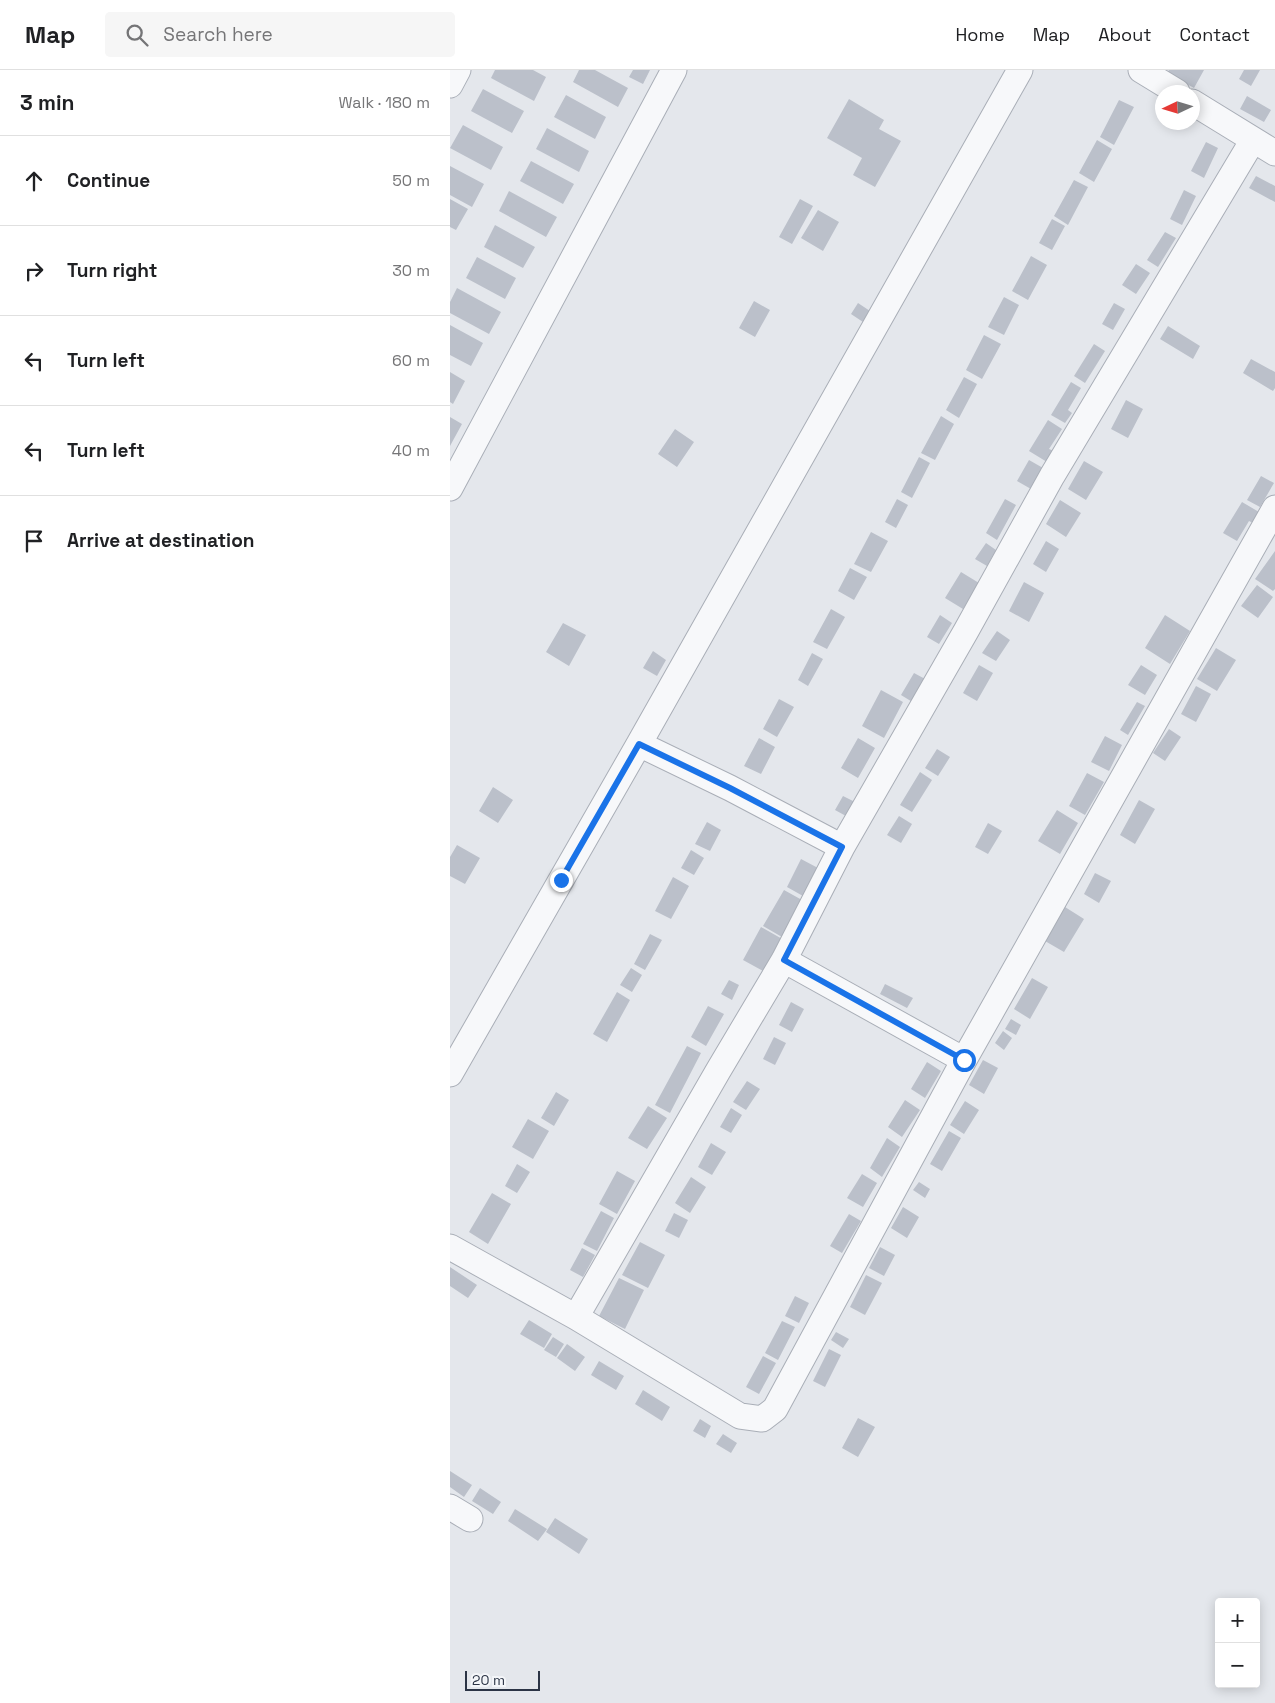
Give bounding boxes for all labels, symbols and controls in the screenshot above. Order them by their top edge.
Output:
search box [105,12,455,57]
text: Map [25,19,75,50]
icon: search [123,21,151,49]
text: Search here [163,22,273,47]
text: Home [956,23,1005,46]
text: Map [1033,23,1070,46]
text: About [1098,23,1152,46]
text: Contact [1180,23,1250,46]
north arrow [1155,85,1200,130]
text: 3 min [20,89,75,116]
text: Walk · 180 m [338,92,430,113]
icon: ahead [20,167,48,195]
text: Continue [67,168,150,193]
text: 50 m [392,170,430,191]
icon: right [20,257,48,285]
text: Turn right [67,258,157,283]
text: 30 m [392,260,430,281]
icon: left [20,347,48,375]
text: Turn left [67,348,145,373]
text: 60 m [392,350,430,371]
icon: left [20,437,48,465]
text: Turn left [67,438,145,463]
text: 40 m [392,440,430,461]
icon: arrive [20,527,48,555]
text: Arrive at destination [67,528,255,553]
route end [550,869,573,892]
route start [953,1049,976,1072]
map controls [1215,1598,1260,1688]
button: + [1215,1598,1260,1643]
button: − [1215,1643,1260,1688]
scale bar [465,1668,540,1691]
text: 20 m [472,1671,505,1689]

